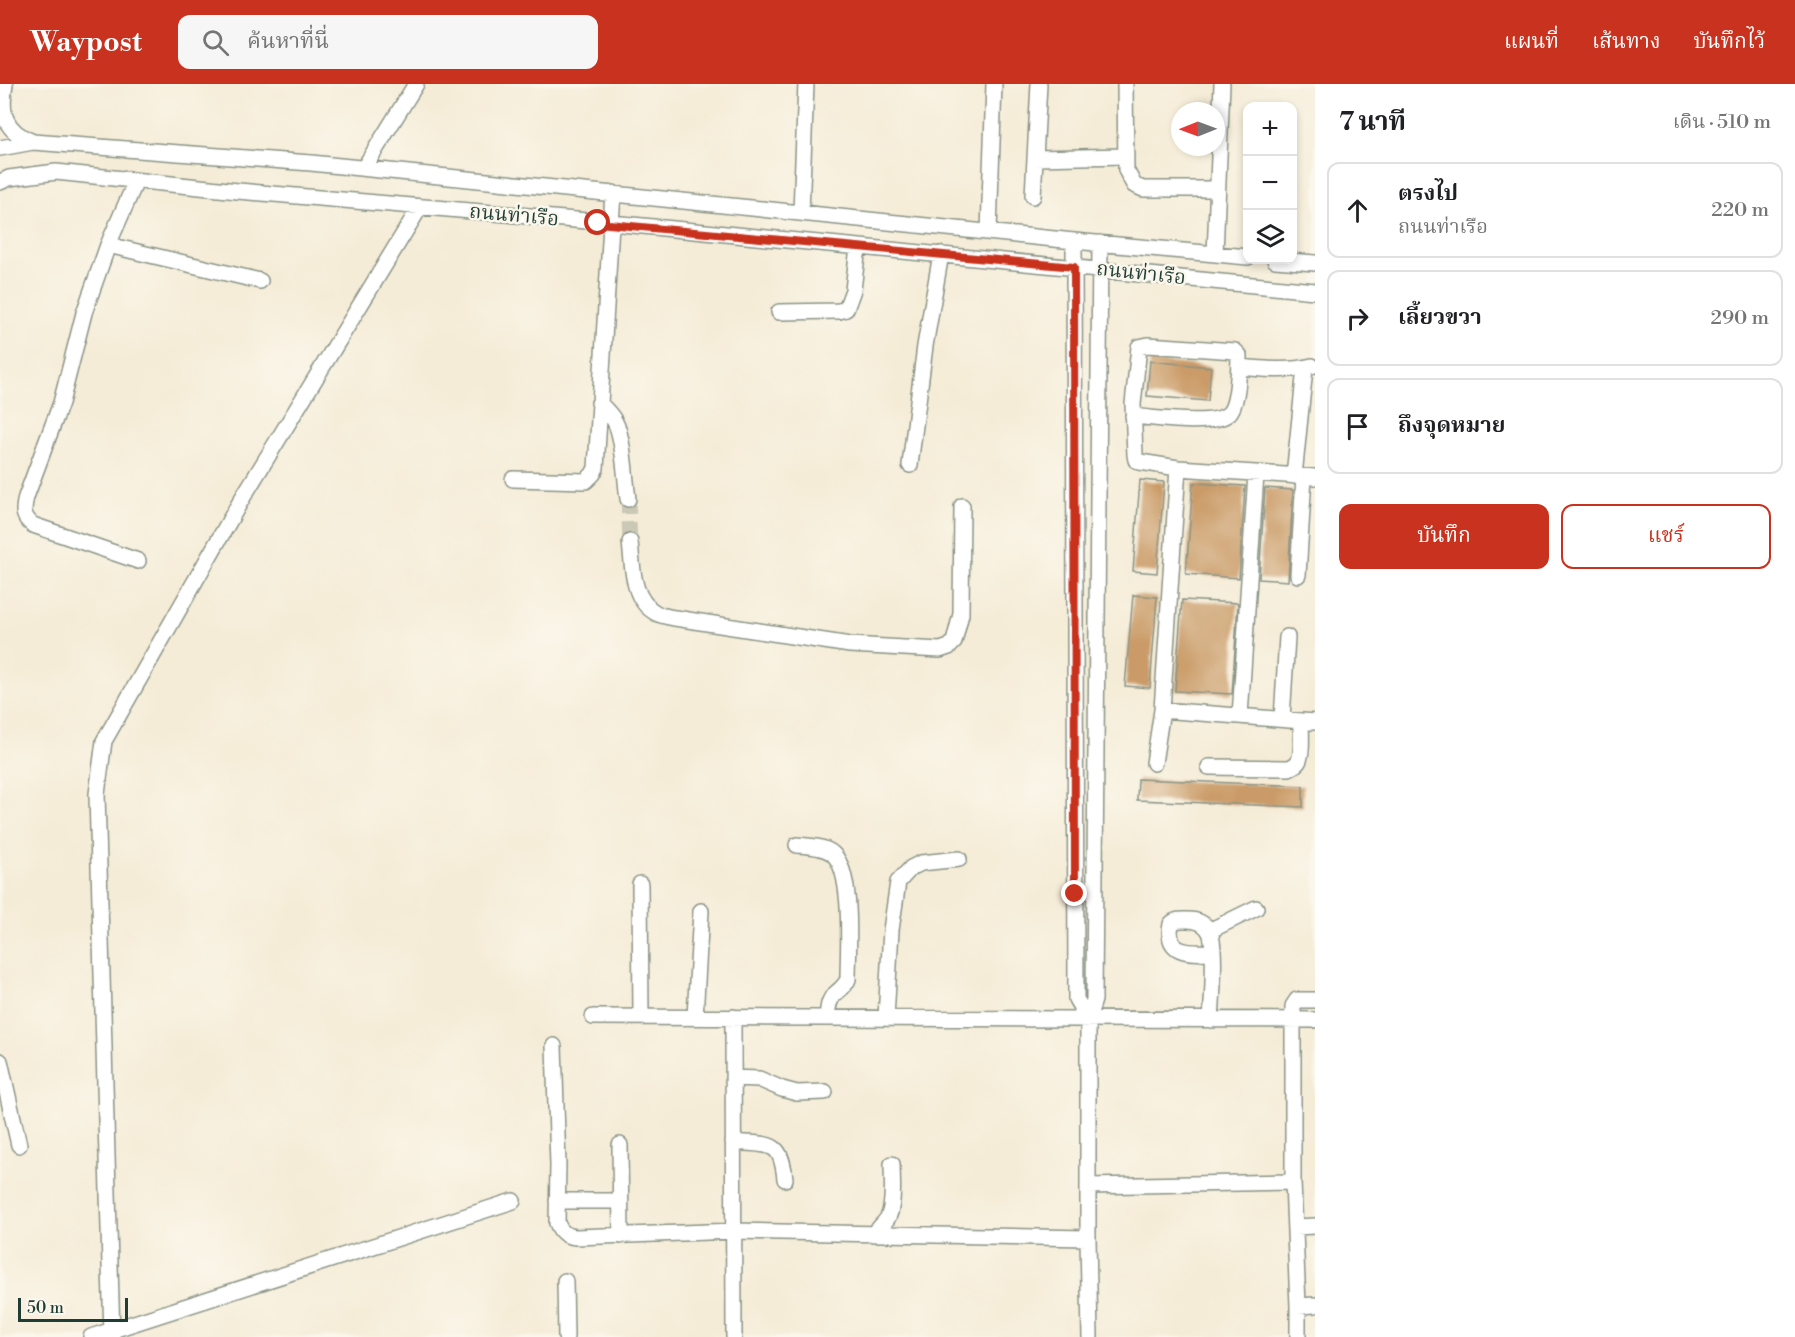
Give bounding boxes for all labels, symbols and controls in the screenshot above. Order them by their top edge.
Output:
search box [178,15,598,69]
text: Waypost [30,25,142,60]
icon: search [199,26,232,59]
text: ค้นหาที่นี่ [247,28,329,55]
text: แผนที่ [1504,29,1559,55]
text: เส้นทาง [1592,29,1660,55]
text: บันทึกไว้ [1693,29,1765,55]
north arrow [1171,102,1225,156]
map controls [1243,102,1297,264]
button: + [1243,102,1297,156]
text: 7 นาที [1339,106,1406,138]
text: เดิน · 510 m [1673,110,1771,135]
button: − [1243,156,1297,210]
text: ตรงไป [1398,180,1458,207]
icon: ahead [1341,194,1374,227]
text: 220 m [1711,198,1769,223]
street label: ถนนท่าเรือ [468,200,560,232]
route start [584,209,610,235]
button: layers [1243,210,1297,264]
text: ถนนท่าเรือ [1398,215,1488,240]
street label: ถนนท่าเรือ [1095,257,1187,291]
icon: right [1341,302,1374,335]
text: เลี้ยวขวา [1398,304,1482,331]
text: 290 m [1711,306,1769,331]
icon: arrive [1341,410,1374,443]
text: ถึงจุดหมาย [1398,412,1505,439]
button: บันทึก [1339,504,1549,569]
button: แชร์ [1561,504,1771,569]
route end [1061,880,1087,906]
scale bar [18,1295,128,1322]
text: 50 m [27,1298,64,1318]

